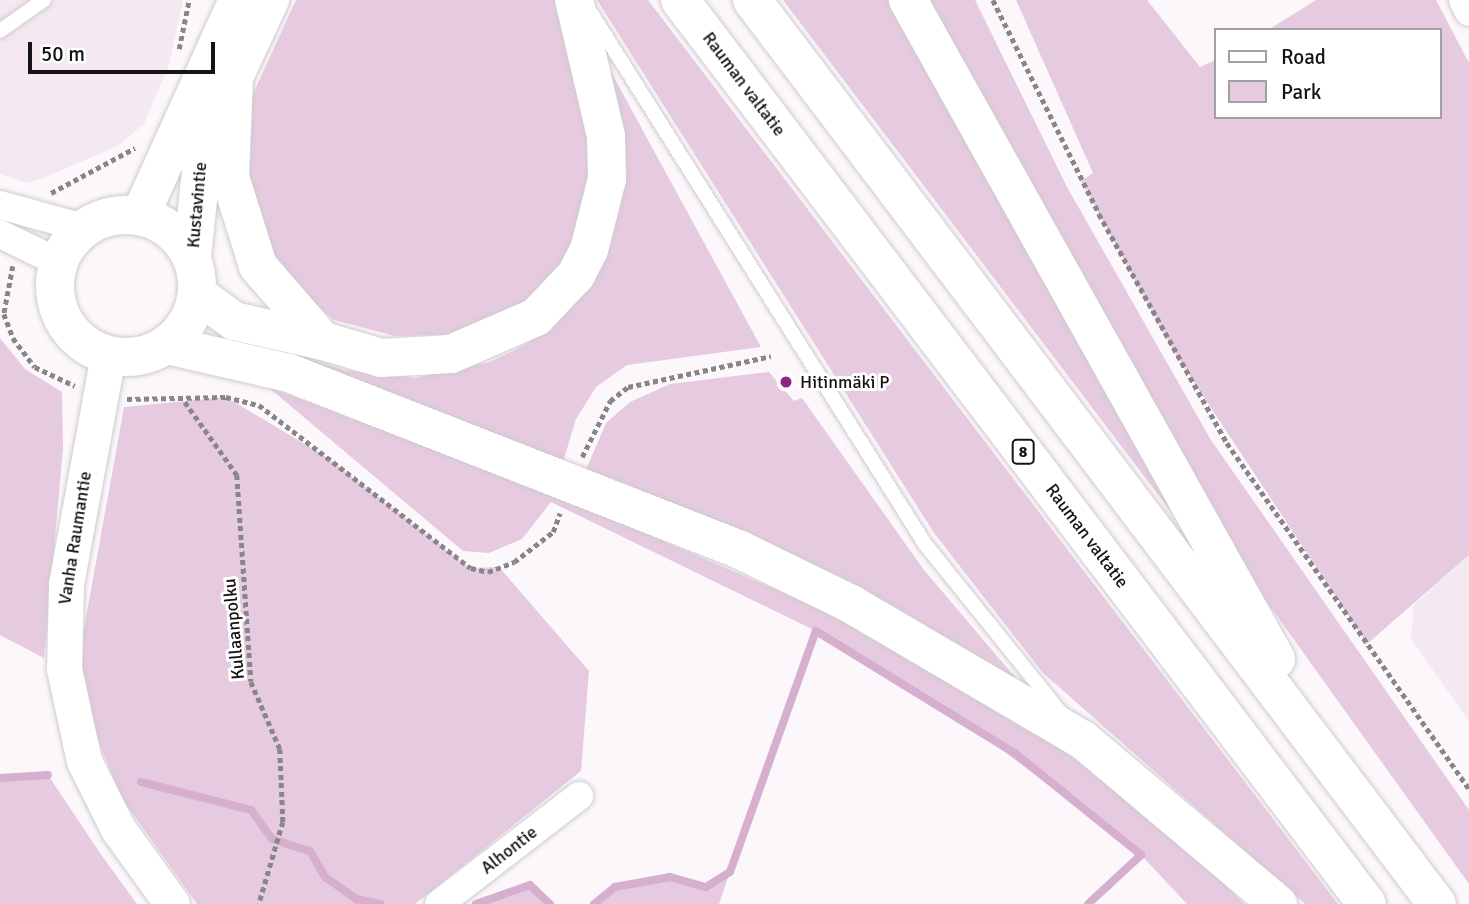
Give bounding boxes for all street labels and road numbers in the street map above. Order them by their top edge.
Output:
street label: Rauman valtatie [698,28,790,140]
street label: Kustavintie [182,161,212,249]
road number: 8 [1011,440,1035,464]
street label: Vanha Raumantie [54,470,96,606]
street label: Rauman valtatie [1041,480,1133,592]
street label: Kullaanpolku [219,578,249,680]
street label: Alhontie [477,821,541,879]

